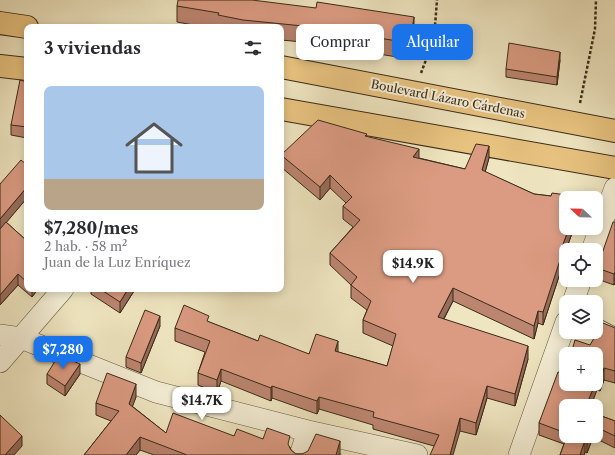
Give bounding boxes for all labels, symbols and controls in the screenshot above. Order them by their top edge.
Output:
chip: Comprar [296,24,384,60]
chip: Alquilar [392,24,473,60]
icon: filters [242,37,264,59]
text: 3 viviendas [44,38,141,58]
street label: Boulevard Lázaro Cárdenas [370,76,526,121]
icon: home [118,112,190,184]
north arrow [559,191,603,235]
map controls [559,191,603,443]
text: $7,280/mes [44,218,139,238]
text: 2 hab. · 58 m² [44,238,127,254]
button: locate [559,243,603,287]
pin: $14.9K [380,250,446,284]
text: Juan de la Luz Enríquez [44,254,191,270]
text: $14.9K [392,255,434,271]
button: layers [559,295,603,339]
pin: $7,280 [30,336,96,370]
text: $7,280 [43,341,83,357]
button: + [559,347,603,391]
pin: $14.7K [169,387,235,421]
text: $14.7K [181,392,223,408]
button: − [559,399,603,443]

